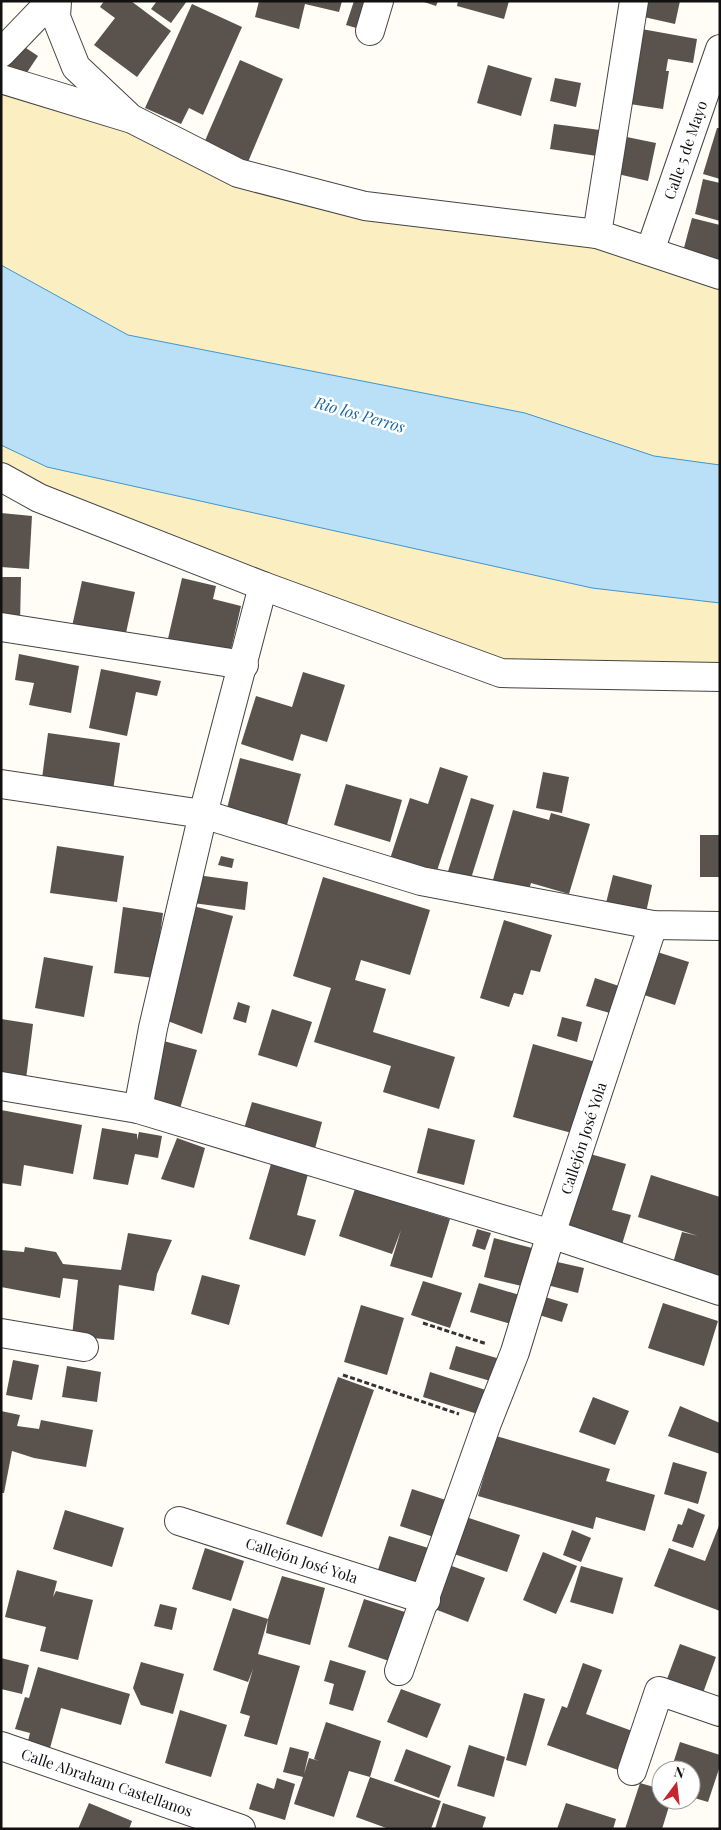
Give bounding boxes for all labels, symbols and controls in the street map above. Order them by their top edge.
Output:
street label: Calle 5 de Mayo [659,98,711,202]
water label: Rio los Perros [311,391,408,437]
street label: Callejón José Yola [555,1079,611,1197]
street label: Callejón José Yola [243,1532,361,1588]
street label: Calle Abraham Castellanos [19,1743,195,1821]
north arrow [651,1760,701,1810]
text: N [672,1761,687,1782]

